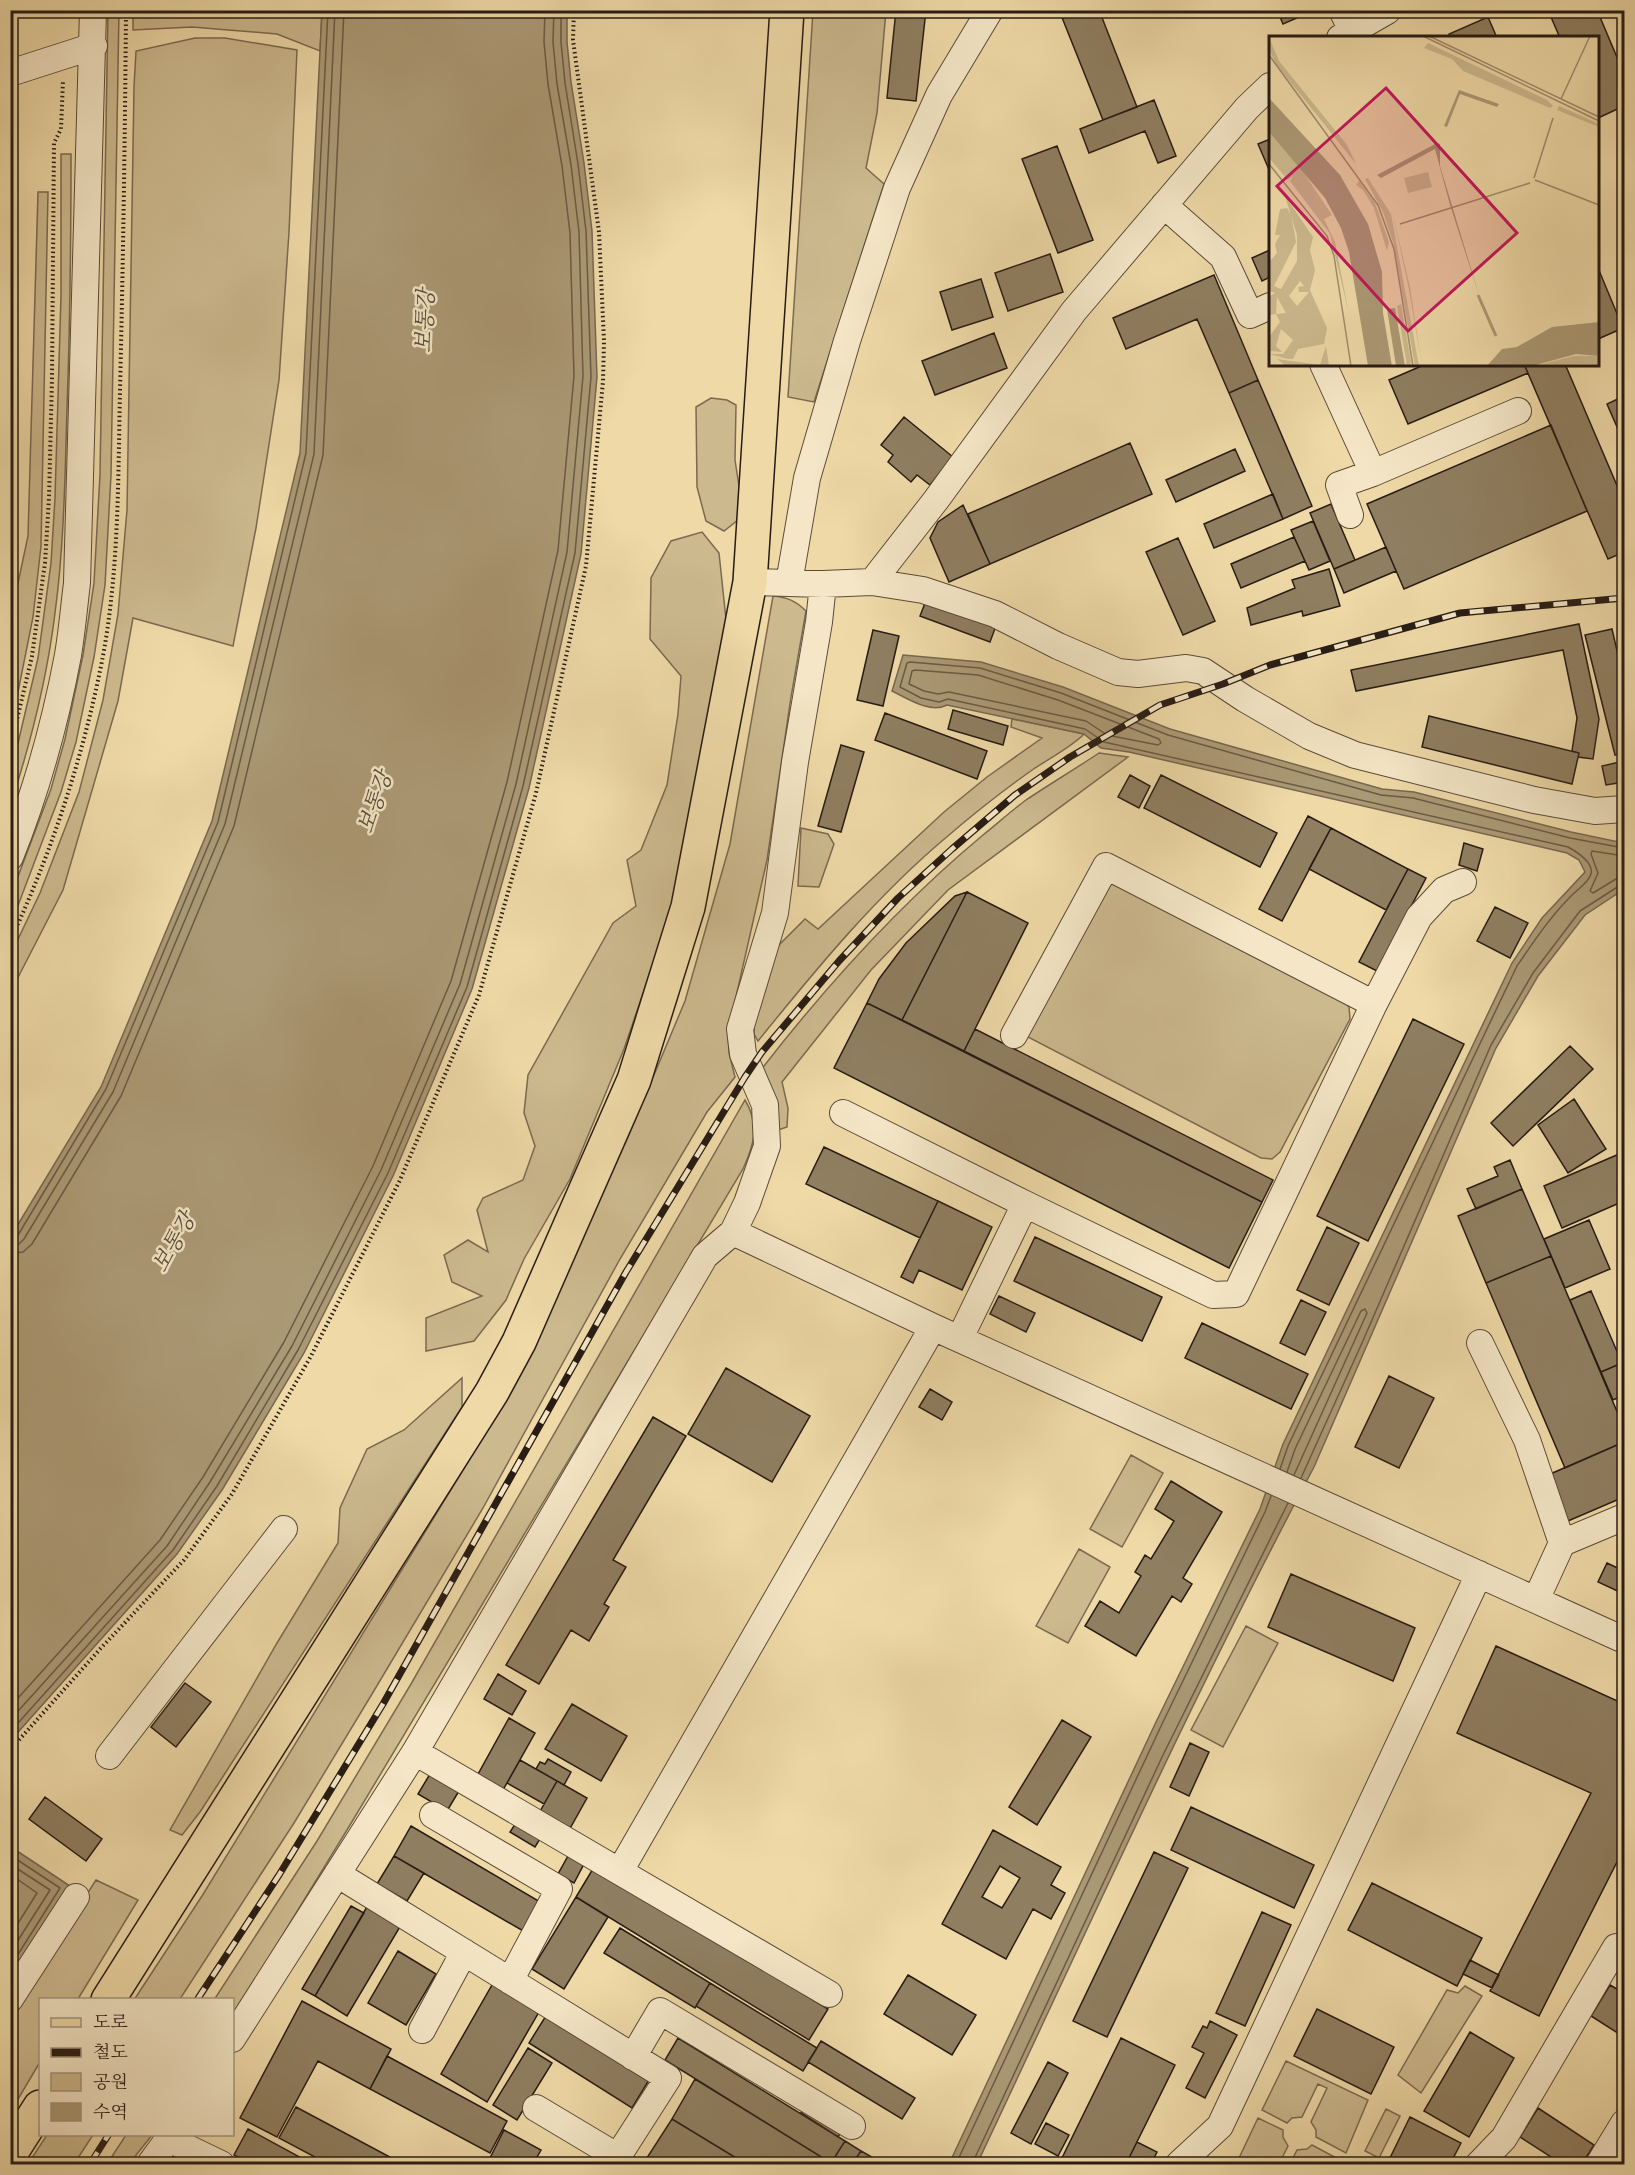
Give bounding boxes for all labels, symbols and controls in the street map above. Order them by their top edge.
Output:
inset map [1269,36,1599,366]
water label: 보통강 [406,285,442,354]
water label: 보통강 [348,763,401,837]
water label: 보통강 [144,1203,204,1278]
legend [39,1998,234,2136]
text: 도로 [93,2008,128,2035]
text: 철도 [93,2038,128,2065]
text: 공원 [93,2068,128,2095]
text: 수역 [93,2098,128,2125]

